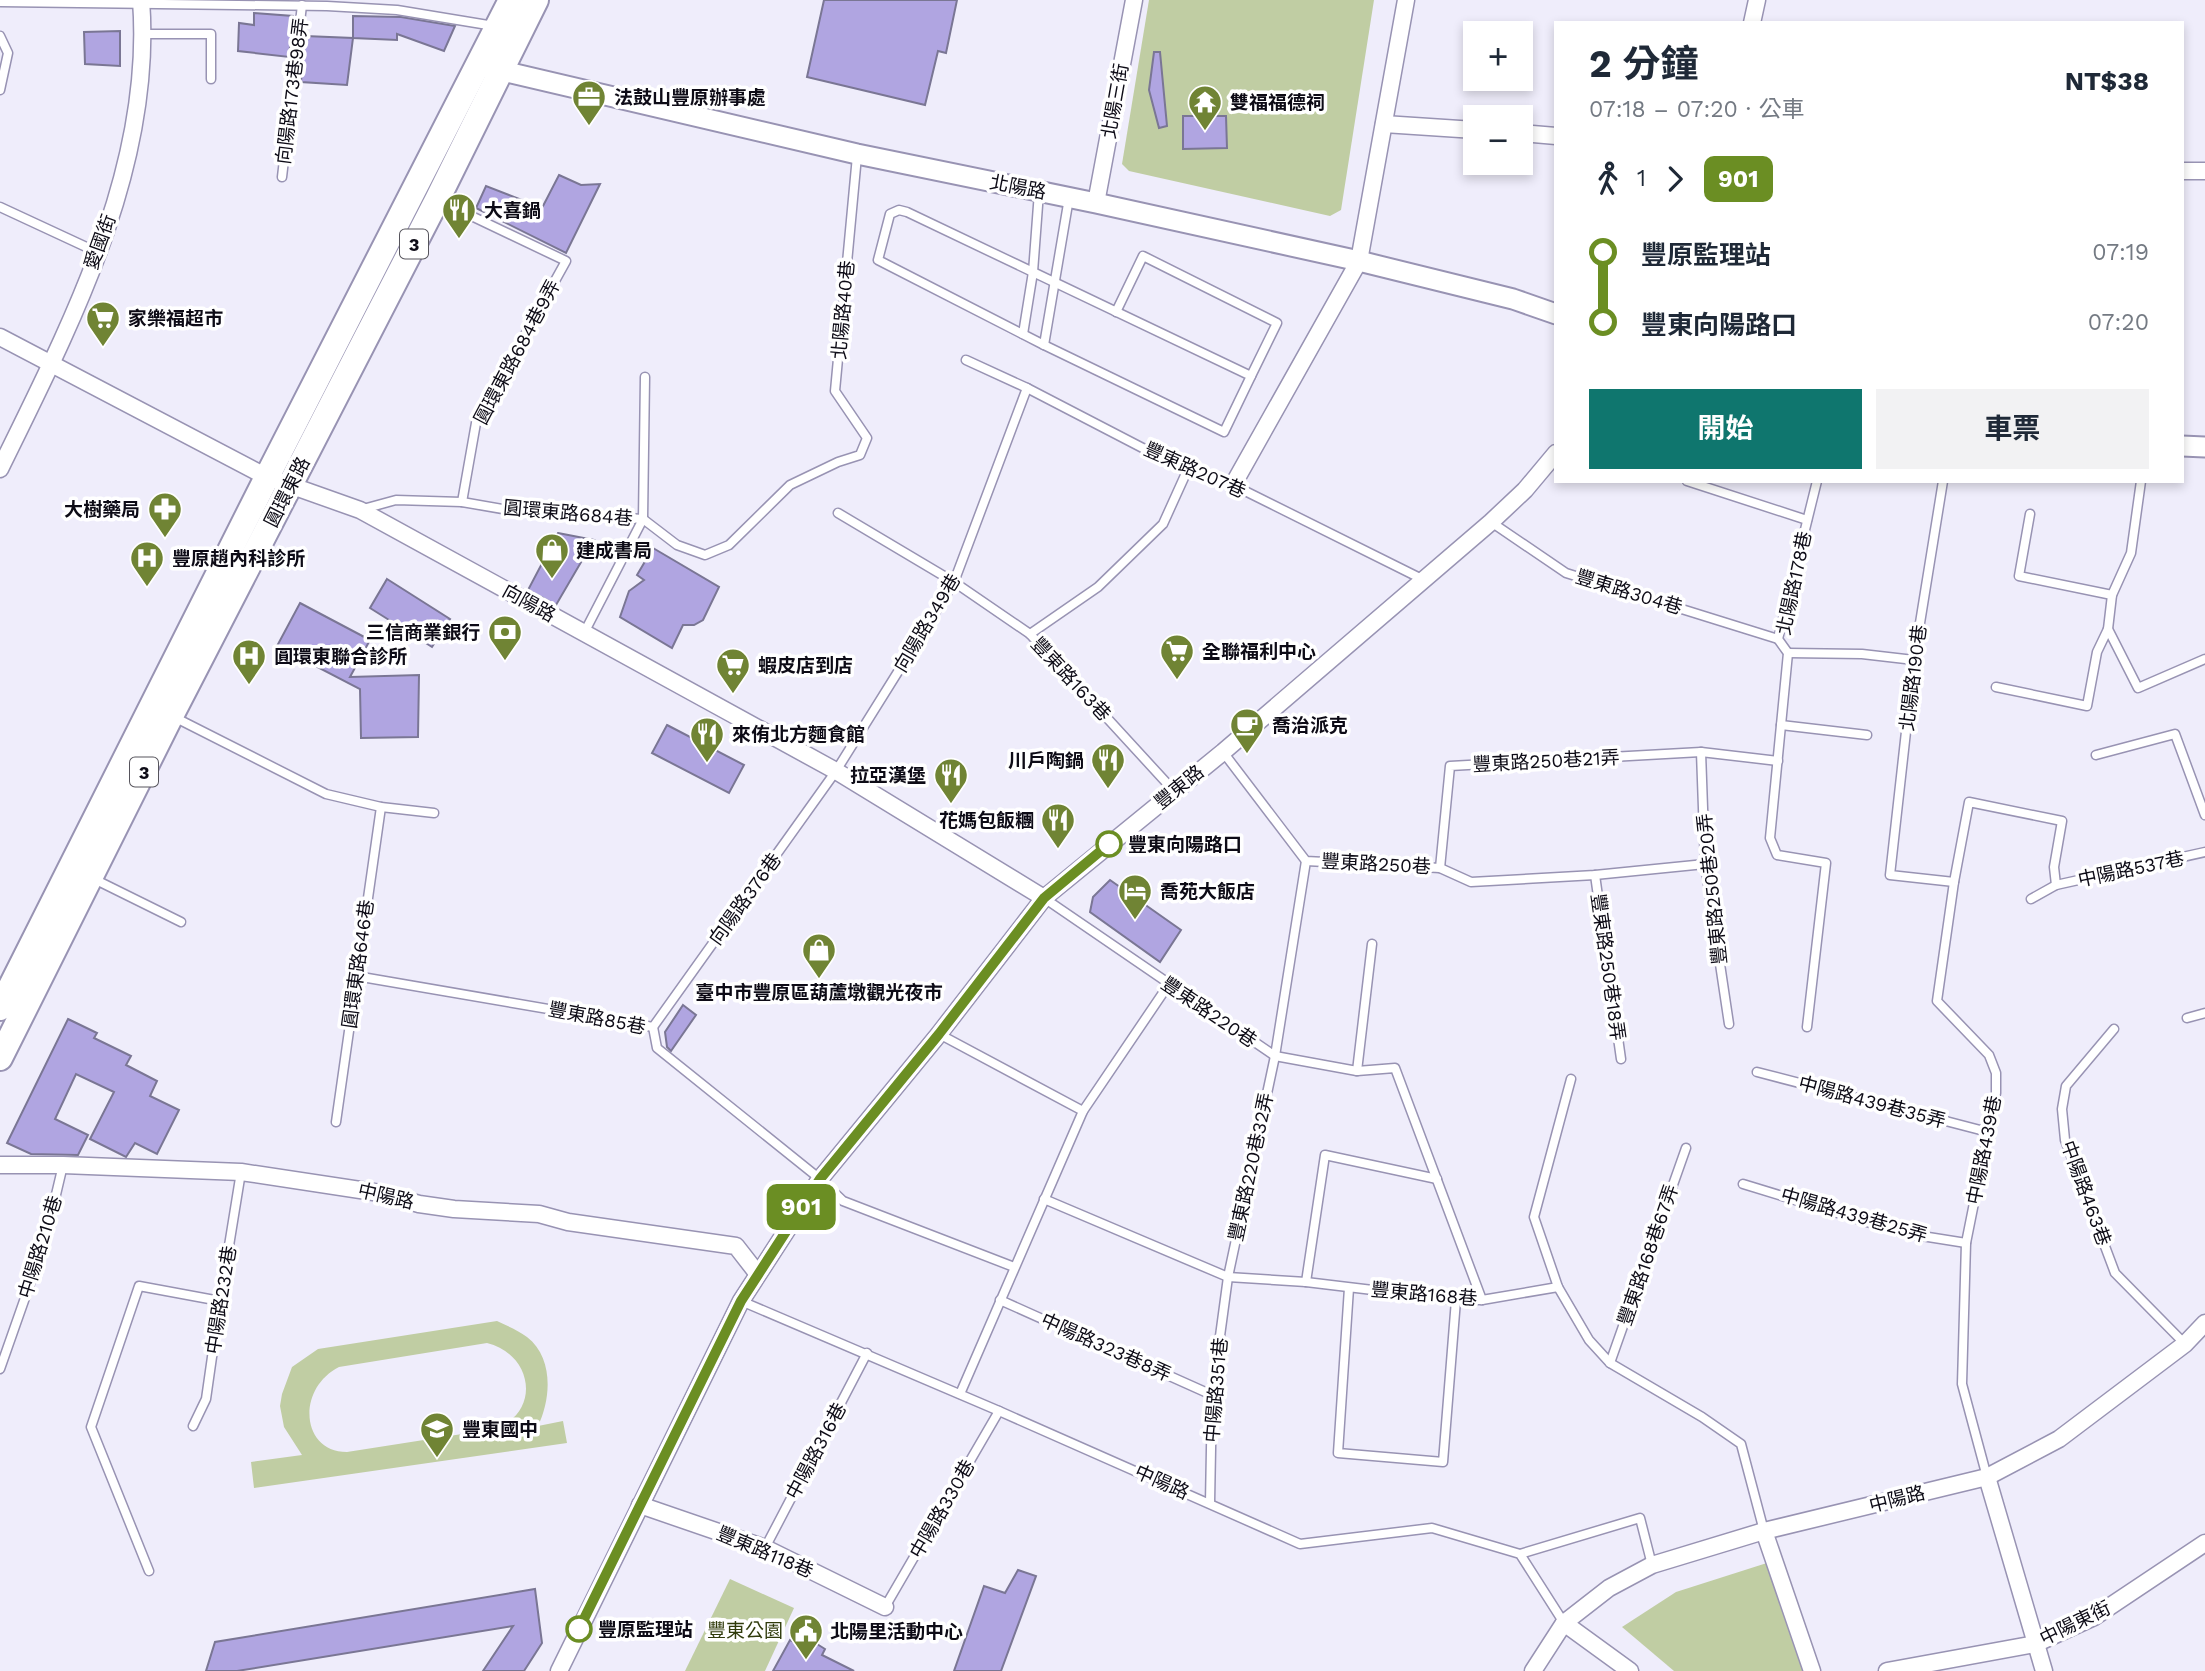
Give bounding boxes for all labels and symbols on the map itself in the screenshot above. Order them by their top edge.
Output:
street label: 向陽路173巷98弄 [272,16,312,166]
street label: 北陽三街 [1097,62,1133,140]
office icon: 法鼓山豐原辦事處 [570,78,608,127]
temple icon: 雙福福德祠 [1186,83,1224,132]
place label: 法鼓山豐原辦事處 [614,86,766,109]
place label: 雙福福德祠 [1230,91,1325,114]
street label: 北陽路 [988,170,1048,204]
restaurant icon: 大喜鍋 [440,191,478,240]
place label: 大喜鍋 [484,199,541,222]
street label: 愛國街 [79,211,121,273]
road number: 3 [400,230,428,258]
street label: 北陽路40巷 [827,259,859,361]
street label: 圓環東路684巷9弄 [469,276,565,428]
supermarket icon: 家樂福超市 [84,299,122,348]
place label: 家樂福超市 [128,307,223,330]
street label: 豐東路207巷 [1140,437,1250,503]
street label: 圓環東路 [259,453,315,531]
pharmacy icon: 大樹藥局 [146,490,184,539]
street label: 圓環東路684巷 [502,496,634,530]
place label: 大樹藥局 [64,498,140,521]
street label: 北陽路178巷 [1772,529,1816,637]
shop icon: 建成書局 [533,531,571,580]
hospital icon: 豐原趙內科診所 [128,539,166,588]
place label: 建成書局 [576,539,652,562]
place label: 豐原趙內科診所 [172,547,305,570]
street label: 豐東路304巷 [1573,565,1685,619]
street label: 向陽路349巷 [889,570,965,676]
street label: 向陽路 [498,579,560,627]
bank icon: 三信商業銀行 [486,613,524,662]
place label: 三信商業銀行 [366,621,480,644]
street label: 北陽路190巷 [1895,624,1931,732]
street label: 豐東路163巷 [1026,632,1116,726]
supermarket icon: 全聯福利中心 [1158,632,1196,681]
hospital icon: 圓環東聯合診所 [230,637,268,686]
place label: 全聯福利中心 [1202,640,1316,663]
place label: 圓環東聯合診所 [274,645,407,668]
supermarket icon: 蝦皮店到店 [714,646,752,695]
place label: 蝦皮店到店 [758,654,853,677]
cafe icon: 喬治派克 [1228,706,1266,755]
place label: 喬治派克 [1272,714,1348,737]
restaurant icon: 來侑北方麵食館 [688,715,726,764]
place label: 來侑北方麵食館 [732,723,865,746]
restaurant icon: 川戶陶鍋 [1089,741,1127,790]
street label: 豐東路250巷21弄 [1472,746,1620,776]
place label: 川戶陶鍋 [1008,749,1084,772]
restaurant icon: 拉亞漢堡 [932,756,970,805]
road number: 3 [130,758,158,786]
street label: 豐東路 [1150,760,1208,814]
place label: 拉亞漢堡 [850,764,926,787]
restaurant icon: 花媽包飯糰 [1039,801,1077,850]
place label: 花媽包飯糰 [939,809,1034,832]
street label: 豐東路250巷20弄 [1693,812,1731,966]
marker: 豐東向陽路口 [1096,831,1122,857]
place label: 豐東向陽路口 [1128,833,1242,856]
street label: 中陽路537巷 [2076,847,2186,891]
street label: 向陽路376巷 [704,848,786,950]
street label: 豐東路250巷 [1320,850,1432,878]
hotel icon: 喬苑大飯店 [1116,872,1154,921]
place label: 喬苑大飯店 [1160,880,1255,903]
street label: 豐東路250巷18弄 [1586,892,1630,1042]
street label: 圓環東路646巷 [338,898,378,1030]
shop icon: 臺中市豐原區葫蘆墩觀光夜市 [800,931,838,980]
street label: 豐東路220巷 [1157,972,1261,1052]
place label: 臺中市豐原區葫蘆墩觀光夜市 [695,981,943,1004]
street label: 豐東路85巷 [546,997,648,1039]
street label: 中陽路439巷35弄 [1796,1071,1948,1133]
street label: 豐東路220巷32弄 [1224,1091,1278,1243]
street label: 中陽路439巷 [1962,1094,2006,1206]
street label: 中陽路463巷 [2056,1137,2116,1249]
street label: 中陽路 [356,1178,416,1214]
street label: 豐東路168巷67弄 [1613,1181,1683,1329]
street label: 中陽路439巷25弄 [1778,1183,1930,1247]
line badge: 901 [761,1184,841,1230]
street label: 中陽路210巷 [13,1193,67,1301]
street label: 中陽路232巷 [201,1244,241,1356]
street label: 豐東路168巷 [1370,1278,1478,1310]
street label: 中陽路323巷8弄 [1037,1308,1175,1386]
street label: 中陽路351巷 [1200,1336,1232,1444]
street label: 中陽路316巷 [781,1399,851,1503]
school or university icon: 豐東國中 [418,1410,456,1459]
place label: 豐東國中 [462,1418,538,1441]
street label: 中陽路330巷 [905,1456,979,1562]
street label: 中陽路 [1131,1460,1193,1504]
street label: 中陽路 [1867,1481,1927,1517]
street label: 豐東路118巷 [713,1521,817,1583]
street label: 中陽東街 [2036,1596,2114,1650]
public building icon: 北陽里活動中心 [787,1612,825,1661]
marker: 豐原監理站 [566,1616,592,1642]
place label: 豐原監理站 [598,1618,693,1641]
park label: 豐東公園 [707,1619,783,1642]
place label: 北陽里活動中心 [830,1620,963,1643]

